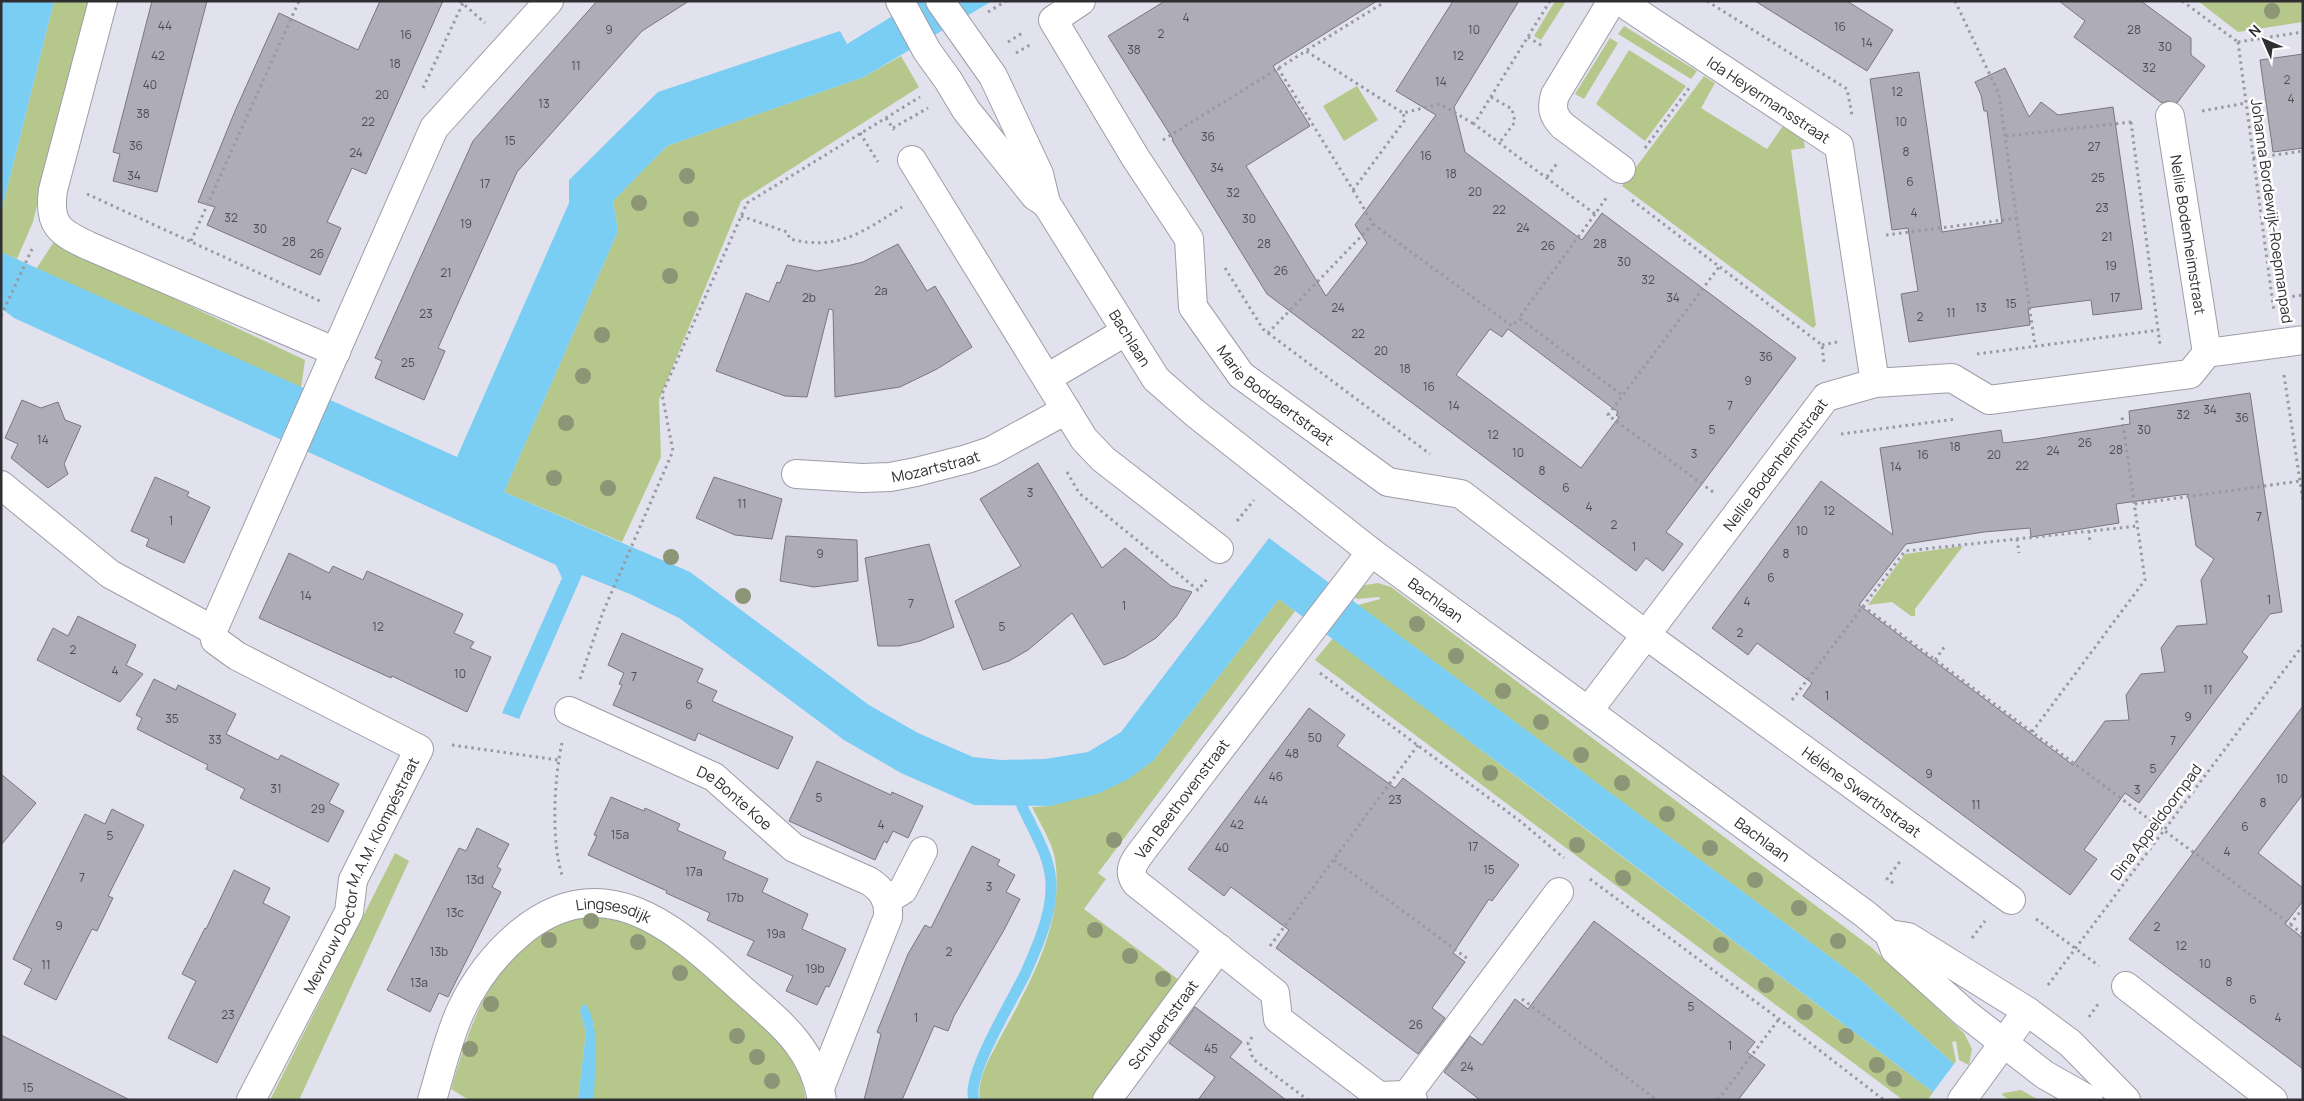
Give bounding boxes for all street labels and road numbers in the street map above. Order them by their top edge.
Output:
street label: Ida Heyermansstraat [1703,51,1835,148]
street label: Johanna Bordewijk-Roepmanpad [2246,97,2298,325]
street label: Nellie Bodenheimstraat [2166,153,2211,316]
street label: Bachlaan [1104,305,1156,371]
street label: Marie Boddaertstraat [1212,340,1338,450]
street label: Nellie Bodenheimstraat [1718,394,1832,535]
street label: Mozartstraat [890,445,983,487]
street label: Bachlaan [1404,572,1468,627]
street label: Van Beethovenstraat [1130,735,1234,863]
street label: Hélène Swarthstraat [1798,741,1926,842]
street label: Mevrouw Doctor M.A.M. Klompéstraat [298,754,424,997]
street label: De Bonte Koe [694,760,777,835]
street label: Dina Appeldoornpad [2105,760,2207,884]
street label: Bachlaan [1731,812,1795,866]
street label: Lingsesdijk [574,892,655,928]
street label: Schubertstraat [1123,975,1203,1073]

